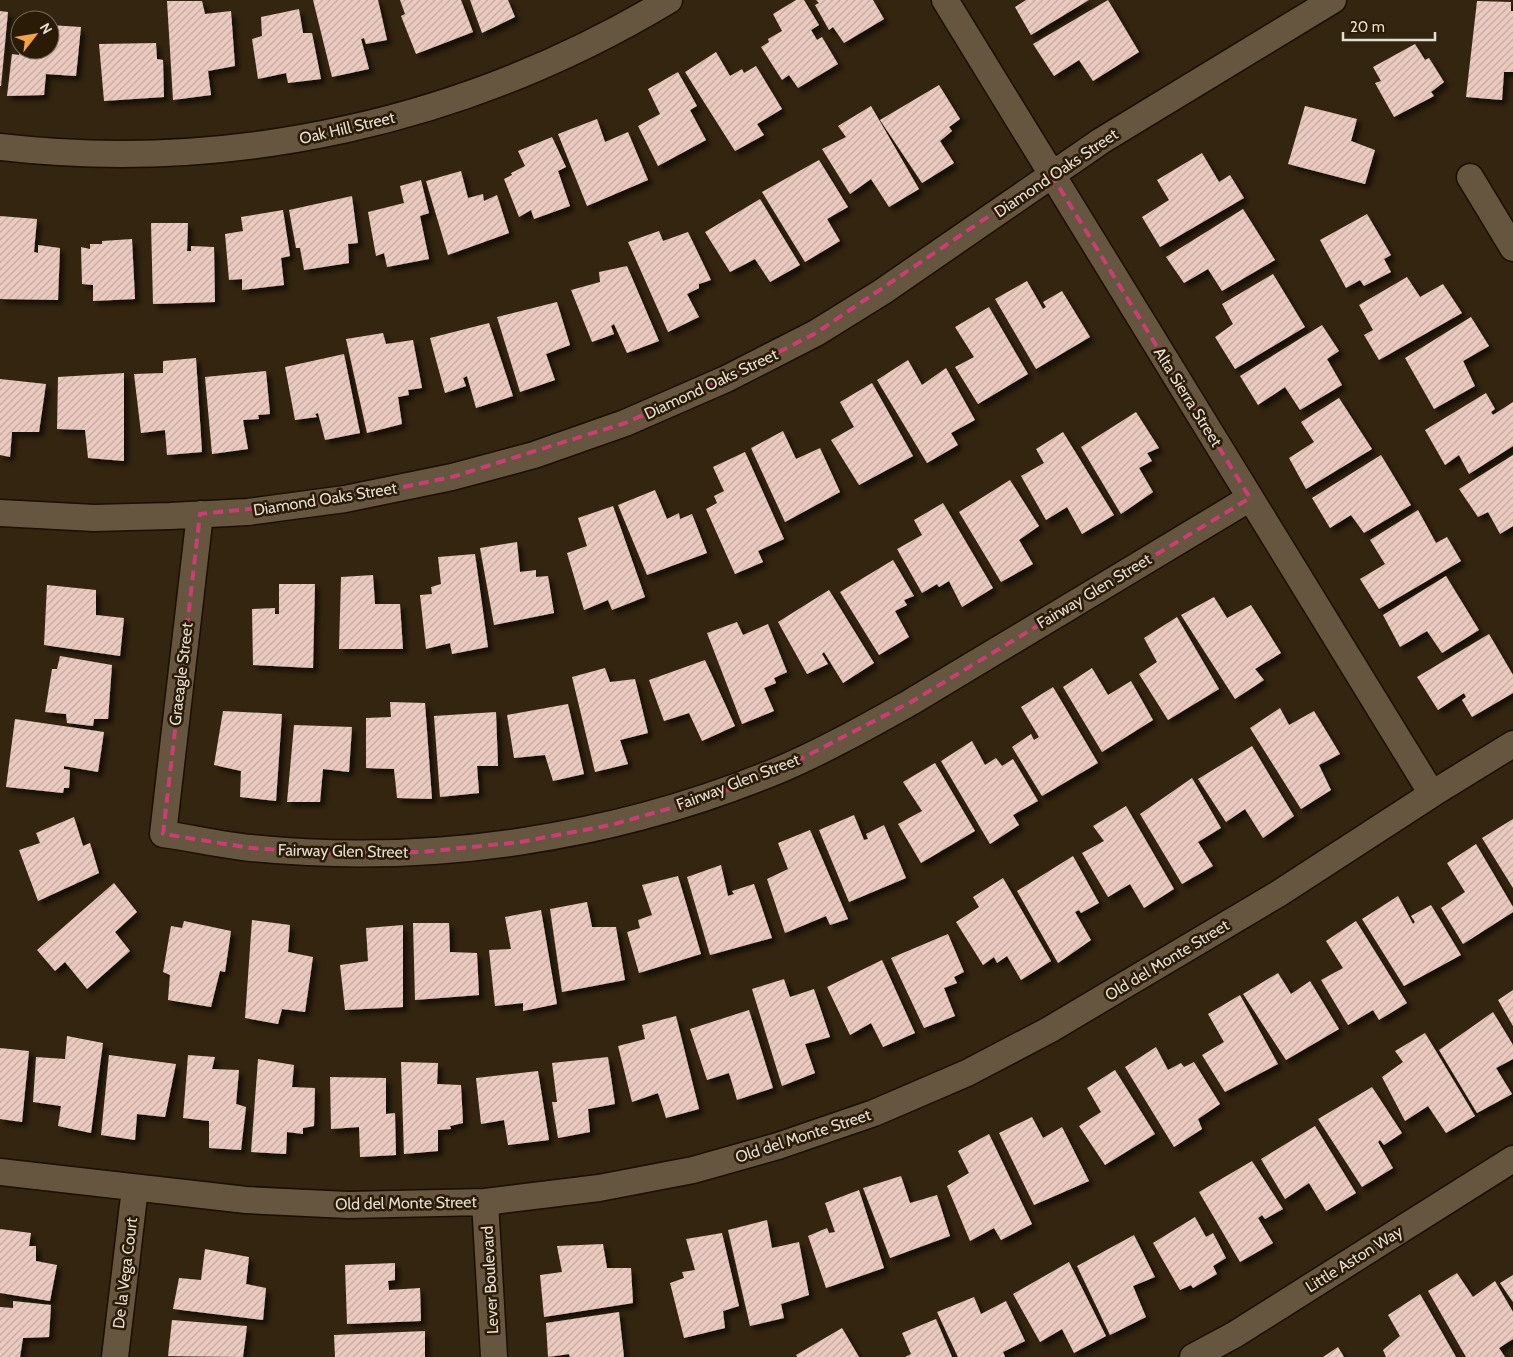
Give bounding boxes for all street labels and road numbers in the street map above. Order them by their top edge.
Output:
street label: Oak Hill Street [297,108,397,148]
street label: Diamond Oaks Street [990,124,1122,221]
street label: Diamond Oaks Street [641,344,781,423]
street label: Alta Sierra Street [1150,344,1226,451]
street label: Diamond Oaks Street [252,478,399,520]
street label: Fairway Glen Street [1033,549,1155,633]
street label: Graeagle Street [165,621,197,727]
street label: Fairway Glen Street [674,750,803,814]
street label: Fairway Glen Street [278,840,409,862]
street label: Old del Monte Street [1101,915,1233,1005]
street label: Old del Monte Street [733,1105,874,1167]
street label: Old del Monte Street [335,1192,478,1214]
street label: De la Vega Court [109,1216,141,1330]
street label: Little Aston Way [1302,1222,1406,1296]
street label: Lever Boulevard [478,1225,502,1335]

